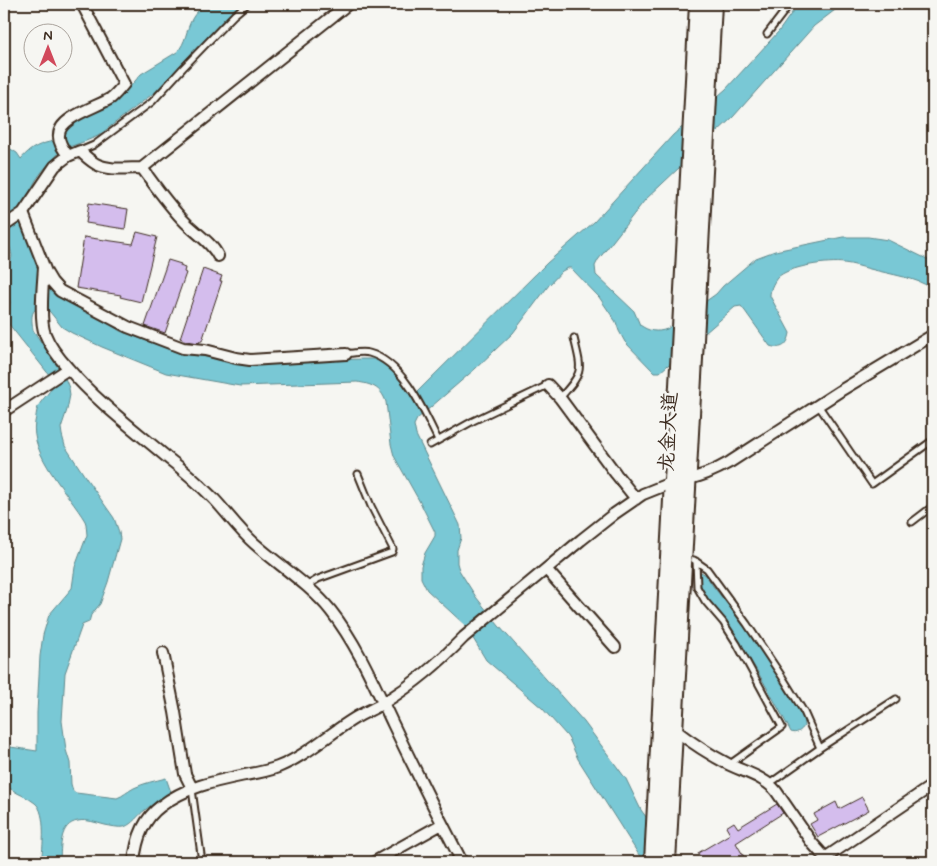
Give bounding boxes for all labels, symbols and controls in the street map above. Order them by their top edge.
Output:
north arrow [22,22,72,72]
text: N [43,27,53,45]
street label: 龙金大道 [653,391,685,473]

